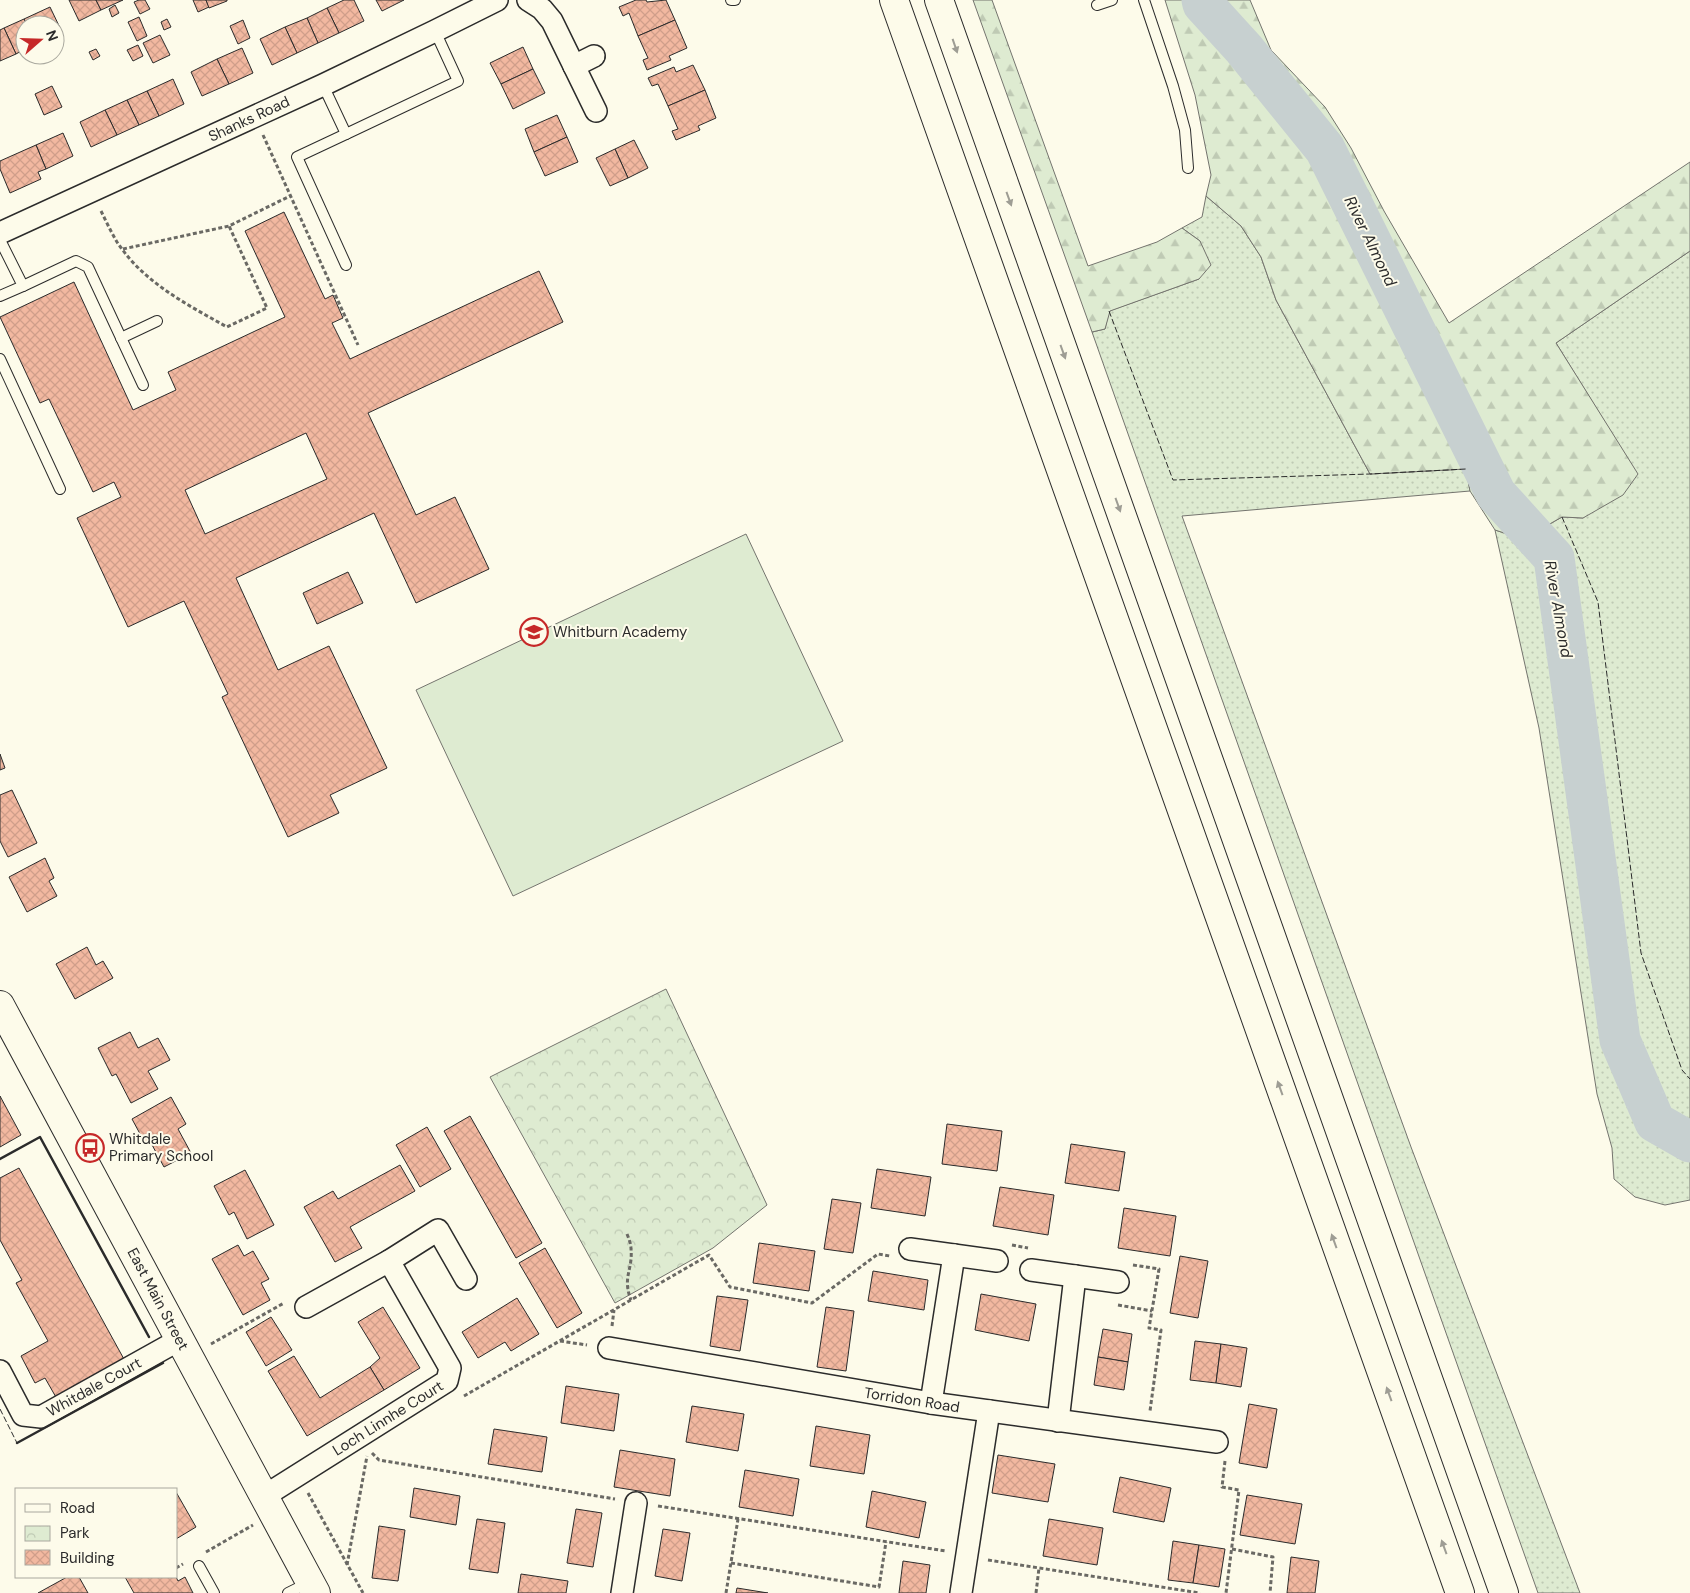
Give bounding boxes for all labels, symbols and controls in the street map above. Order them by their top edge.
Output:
north arrow [15,15,65,65]
text: N [42,28,62,43]
one-way arrow [951,39,959,54]
street label: Shanks Road [205,91,293,147]
one-way arrow [1006,192,1013,207]
water label: River Almond [1340,192,1402,291]
one-way arrow [1060,345,1067,360]
one-way arrow [1115,498,1122,513]
water label: River Almond [1540,559,1578,660]
school or university icon: Whitburn Academy [519,617,549,647]
place label: Whitburn Academy [553,622,688,642]
one-way arrow [1275,1080,1283,1095]
place label: Whitdale Primary School [109,1129,213,1166]
bus stop icon: Whitdale Primary School [75,1133,105,1163]
one-way arrow [1330,1233,1338,1248]
street label: East Main Street [123,1244,193,1354]
street label: Whitdale Court [43,1353,145,1421]
street label: Loch Linnhe Court [329,1376,447,1460]
street label: Torridon Road [863,1383,961,1417]
one-way arrow [1385,1386,1393,1401]
legend [15,1488,178,1578]
text: Road [60,1498,95,1518]
text: Park [60,1523,90,1543]
one-way arrow [1439,1539,1447,1554]
text: Building [60,1548,115,1568]

